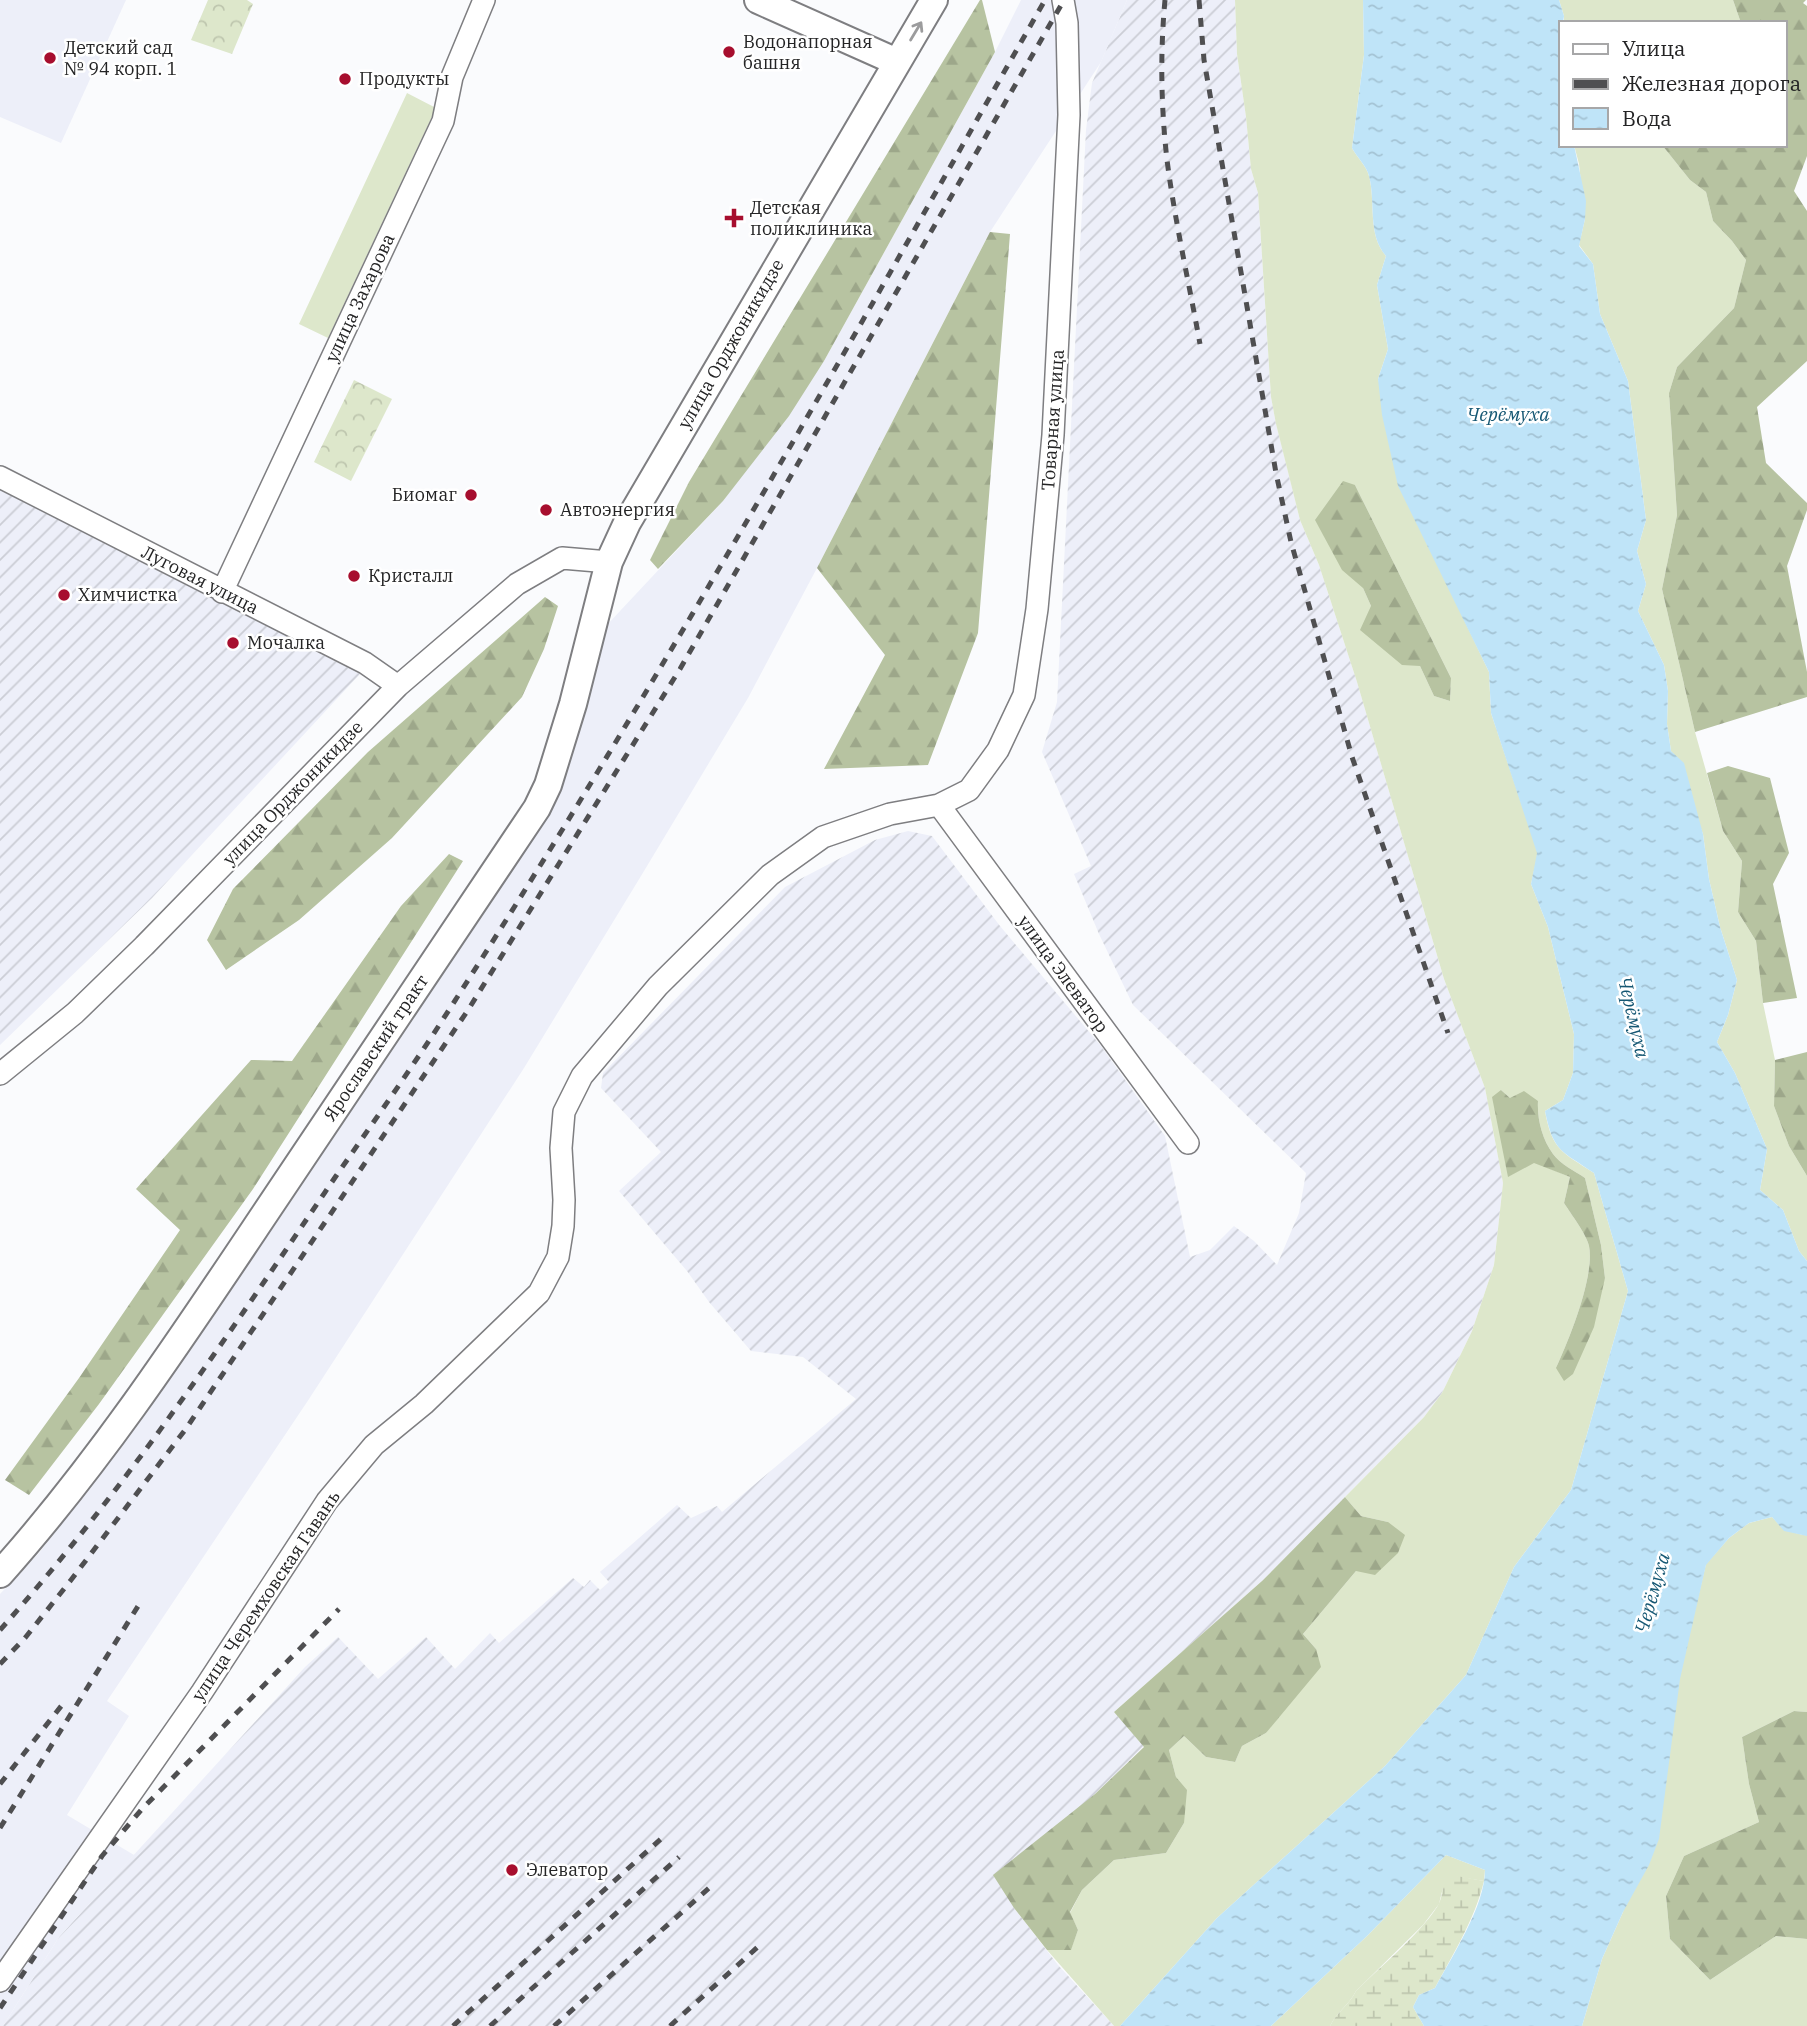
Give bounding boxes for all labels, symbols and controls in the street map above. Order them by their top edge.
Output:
one-way arrow [909,21,923,41]
legend [1559,21,1786,147]
place label: Водонапорная башня [743,30,873,74]
text: Улица [1622,34,1686,62]
place label: Детский сад № 94 корп. 1 [64,36,177,80]
marker: Водонапорная башня [721,44,737,60]
marker: Детский сад № 94 корп. 1 [42,50,58,66]
place label: Продукты [359,67,449,90]
text: Железная дорога [1622,69,1801,97]
marker: Продукты [337,71,353,87]
text: Вода [1622,104,1672,132]
place label: Детская поликлиника [750,196,872,240]
marker: Детская поликлиника [724,208,744,228]
street label: улица Захарова [320,230,400,366]
street label: улица Орджоникидзе [672,255,789,433]
street label: Товарная улица [1036,348,1069,491]
water label: Черёмуха [1467,402,1550,426]
place label: Биомаг [392,483,457,506]
marker: Биомаг [463,487,479,503]
place label: Автоэнергия [560,498,675,521]
marker: Автоэнергия [538,502,554,518]
street label: Луговая улица [138,540,263,619]
place label: Кристалл [368,564,453,587]
marker: Кристалл [346,568,362,584]
place label: Химчистка [78,583,178,606]
marker: Химчистка [56,587,72,603]
place label: Мочалка [247,631,325,654]
marker: Мочалка [225,635,241,651]
street label: улица Орджоникидзе [218,715,368,870]
street label: улица Элеватор [1013,910,1114,1037]
street label: Ярославский тракт [318,970,433,1125]
water label: Черёмуха [1613,974,1655,1061]
street label: улица Черемховская Гавань [186,1486,345,1706]
water label: Черёмуха [1629,1549,1675,1636]
place label: Элеватор [526,1858,608,1881]
marker: Элеватор [504,1862,520,1878]

